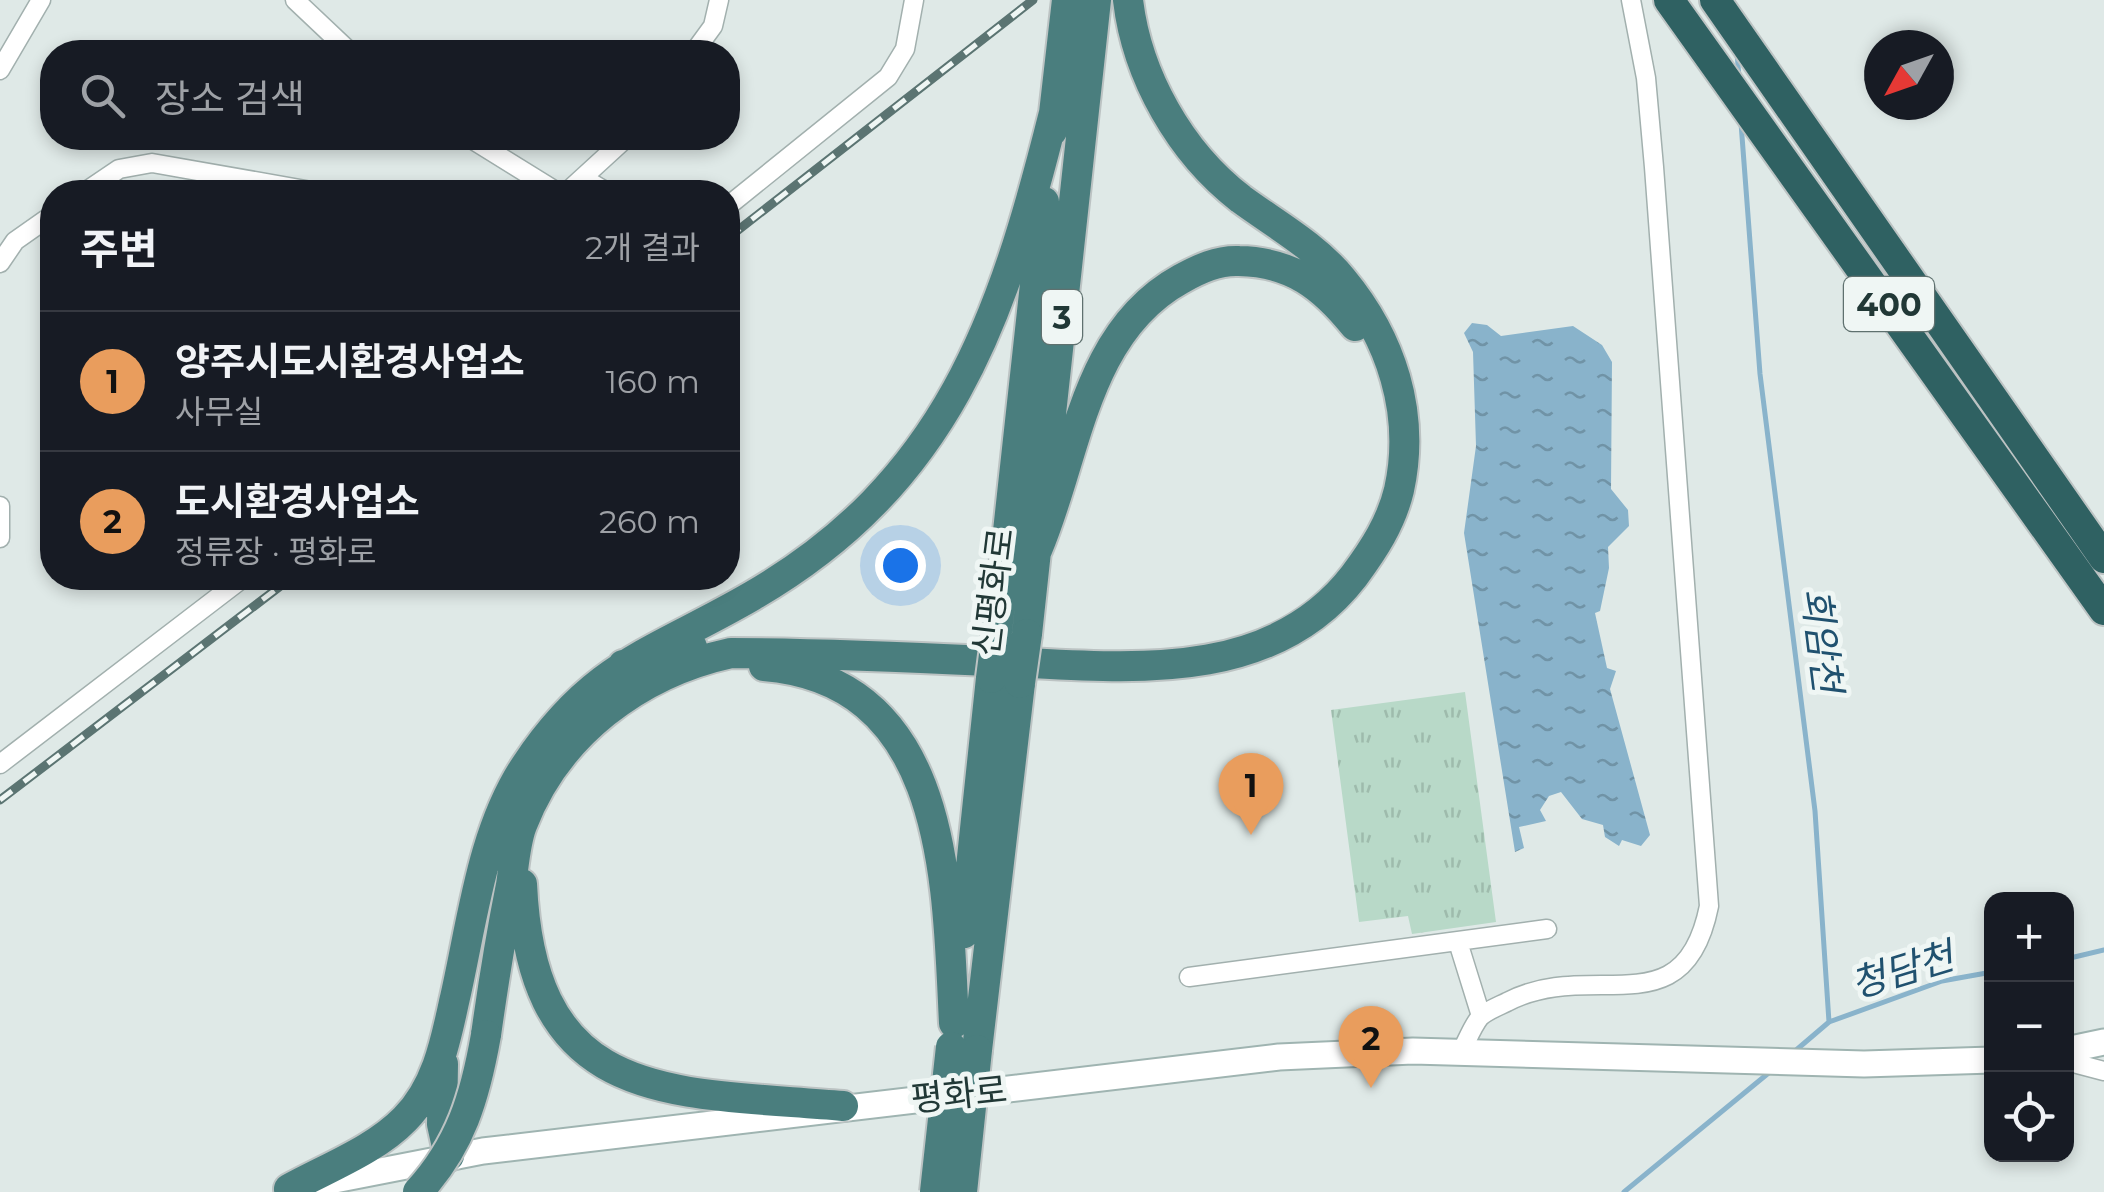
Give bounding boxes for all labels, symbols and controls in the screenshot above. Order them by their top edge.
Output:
north arrow [1864,30,1954,120]
search box [40,40,740,150]
icon: search [75,68,130,123]
text: 장소 검색 [155,75,305,122]
text: 주변 [80,223,157,275]
text: 2개 결과 [585,228,700,267]
road number: 400 [1844,277,1934,331]
road number: 3 [1042,290,1082,344]
text: 양주시도시환경사업소 [175,338,525,385]
text: 1 [106,362,119,401]
text: 160 m [605,362,700,401]
text: 사무실 [175,392,263,431]
text: 도시환경사업소 [175,478,420,525]
text: 2 [103,502,122,541]
text: 260 m [599,502,700,541]
street label: 신평화로 [964,525,1022,659]
text: 정류장 · 평화로 [175,532,376,571]
your location [875,540,926,591]
water label: 회암천 [1792,585,1852,699]
pin: 1 [1218,752,1284,835]
map controls [1984,892,2074,1162]
button: + [1984,892,2074,982]
water label: 청담천 [1845,931,1963,1008]
button: − [1984,982,2074,1072]
pin: 2 [1338,1006,1404,1088]
street label: 평화로 [909,1068,1009,1120]
button: locate [1984,1072,2074,1162]

